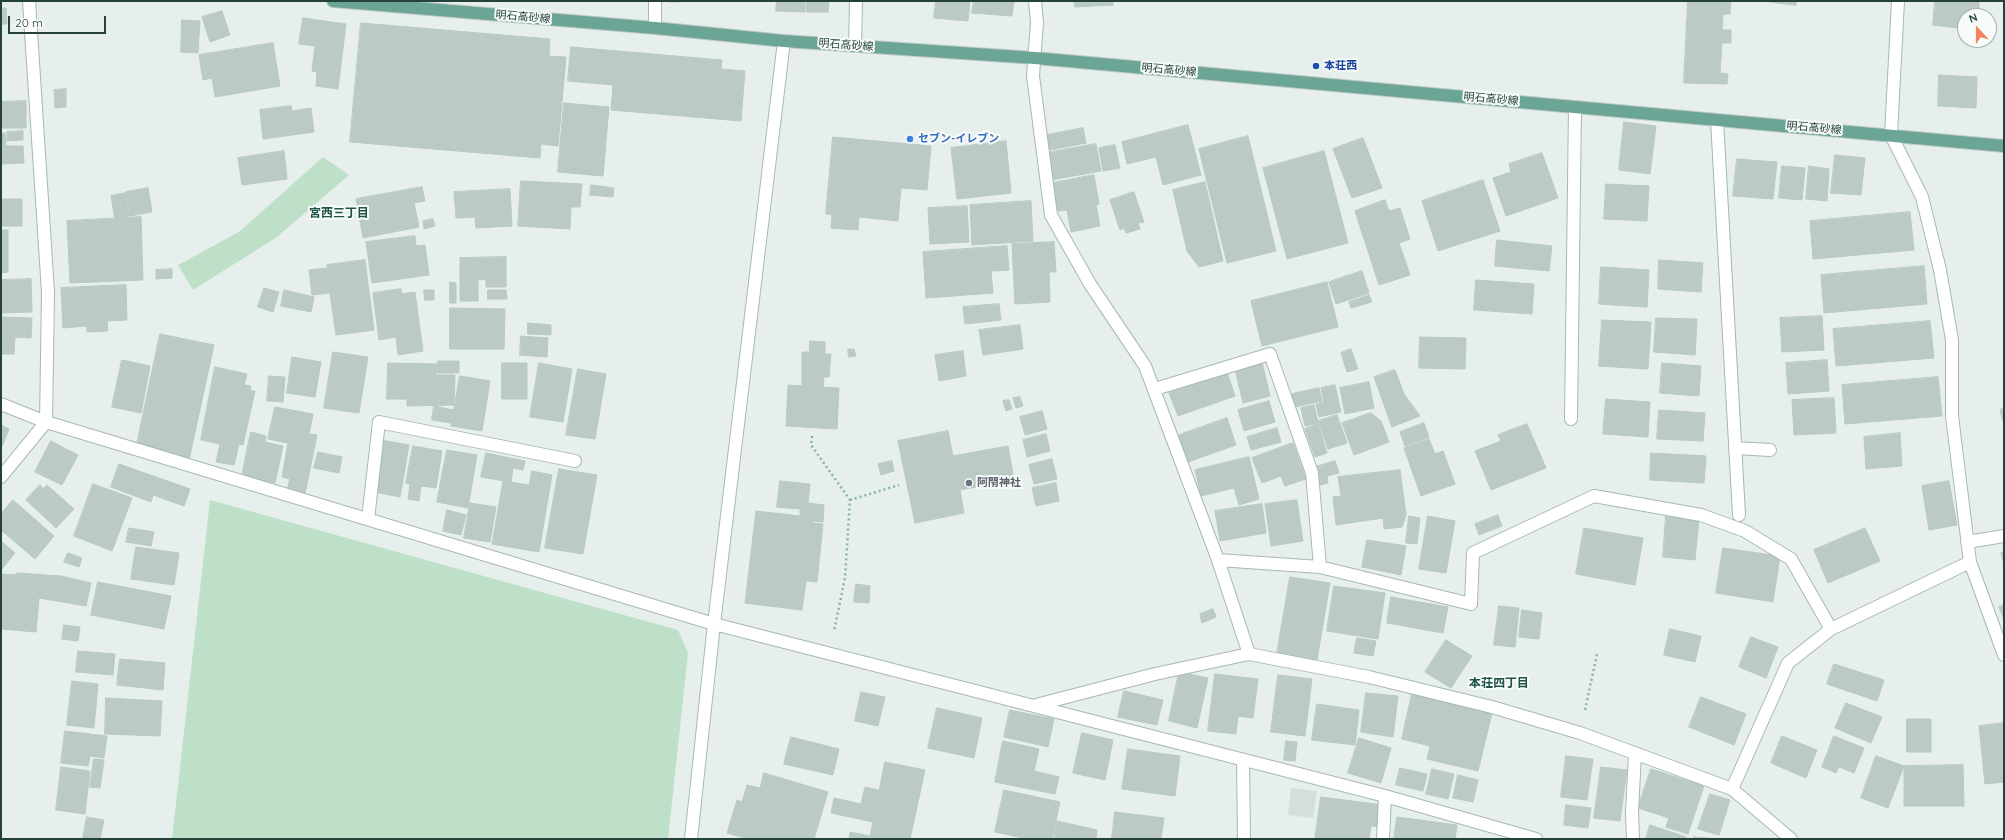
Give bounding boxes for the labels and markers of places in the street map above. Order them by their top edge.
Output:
place label: 本荘西 [1324,59,1357,73]
marker: 本荘西 [1311,61,1321,71]
place label: セブン-イレブン [918,132,999,146]
marker: セブン-イレブン [905,134,915,144]
place label: 阿閇神社 [977,476,1021,490]
marker: 阿閇神社 [964,478,974,488]

